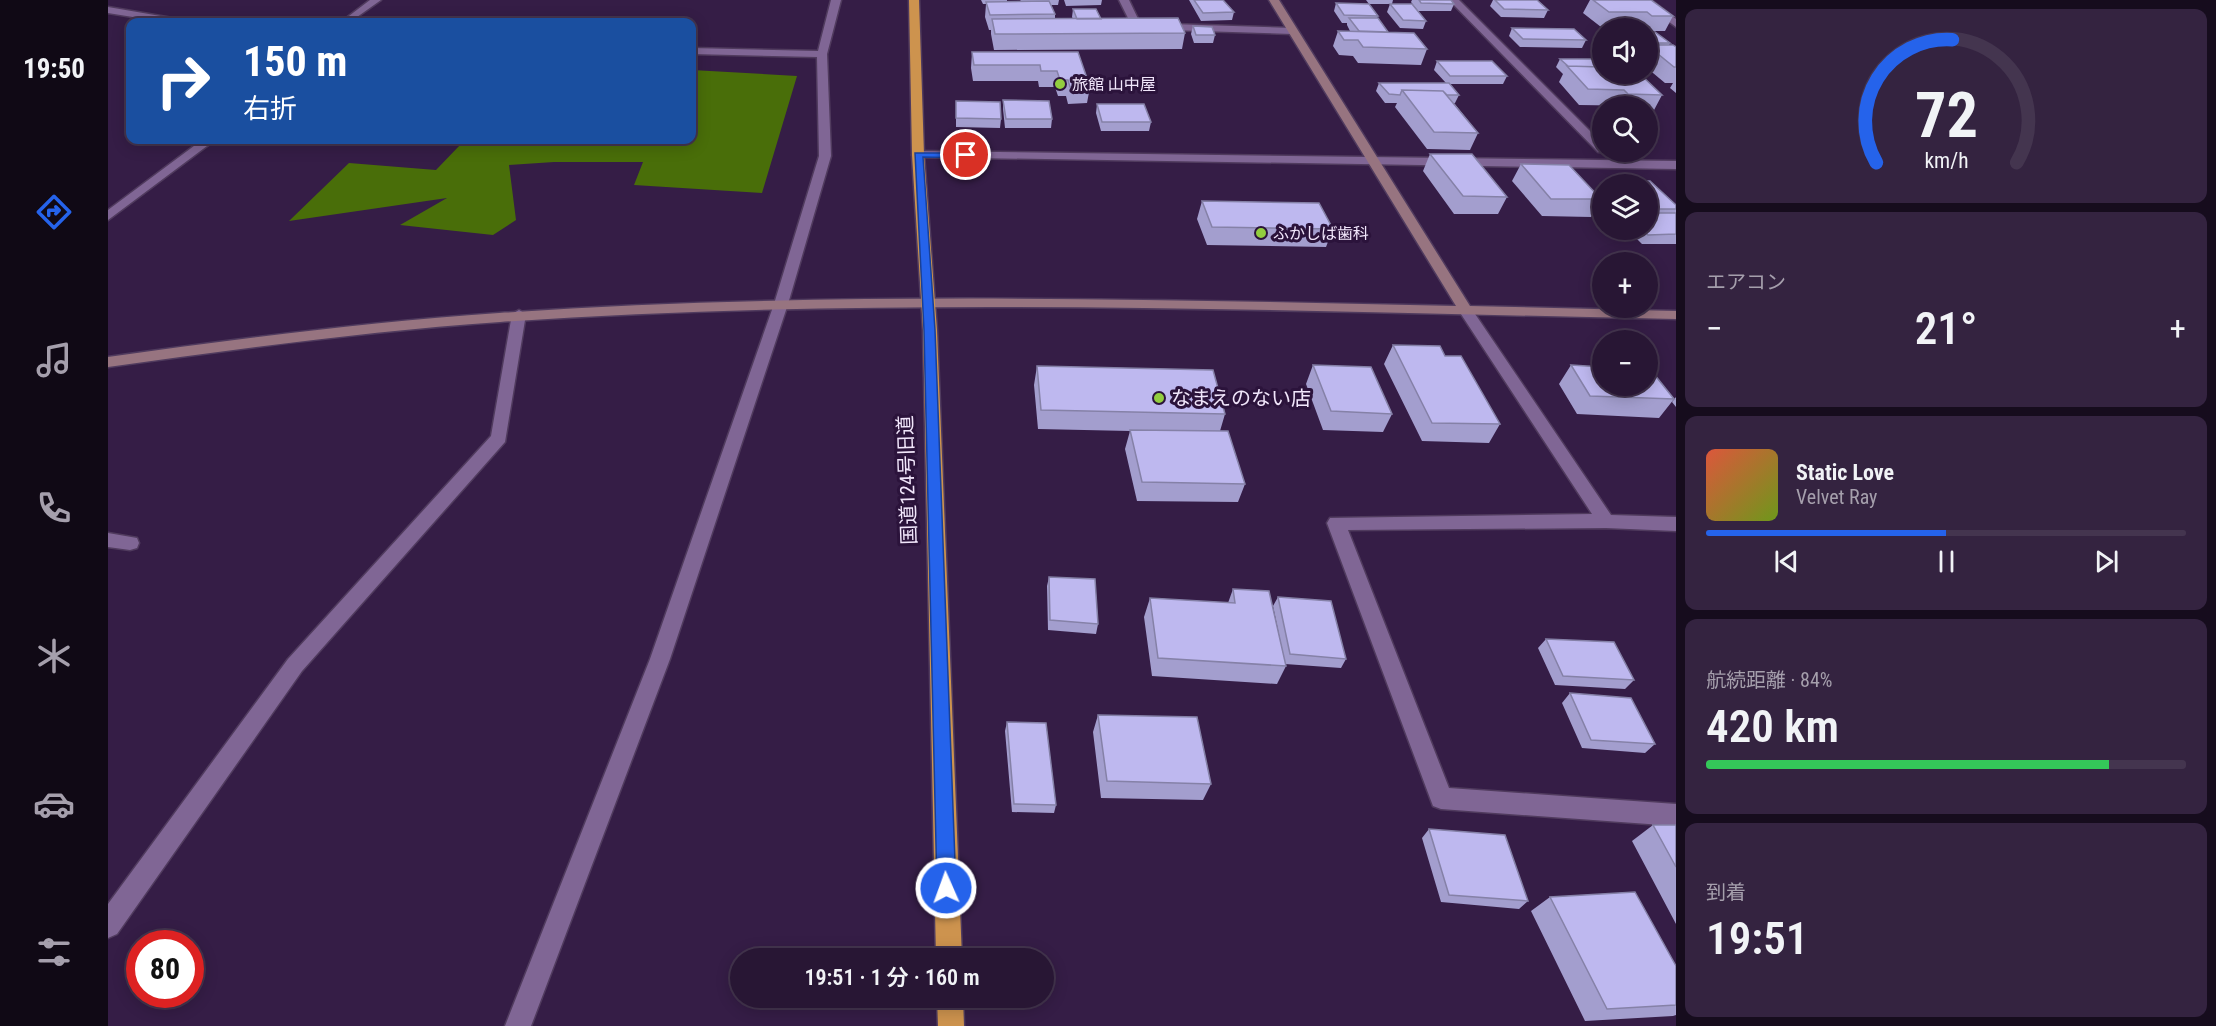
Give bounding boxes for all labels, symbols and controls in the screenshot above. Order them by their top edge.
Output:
map controls [1592,18,1658,396]
button: sound [1592,18,1658,84]
text: 150 m [243,37,348,86]
icon: right [144,42,222,120]
text: 19:50 [23,53,85,85]
place label: 旅館 山中屋 [1072,75,1156,94]
marker: 旅館 山中屋 [1053,77,1067,91]
text: 72 [1914,79,1978,152]
text: 右折 [243,93,297,125]
button: search [1592,96,1658,162]
pin [940,129,991,180]
icon: arrive [949,138,982,171]
text: km/h [1924,149,1968,174]
button: layers [1592,174,1658,240]
icon: directions [33,191,75,233]
place label: ふかしば歯科 [1273,224,1369,243]
marker: ふかしば歯科 [1254,226,1268,240]
button: + [1592,252,1658,318]
text: エアコン [1706,270,1786,294]
text: 21° [1915,302,1977,355]
text: − [1706,309,1723,348]
text: + [2170,309,2186,348]
button: − [1592,330,1658,396]
icon: music [33,339,75,381]
place label: なまえのない店 [1171,386,1311,410]
marker: なまえのない店 [1152,391,1166,405]
street label: 国道124号旧道 [893,415,921,545]
text: Static Love [1796,460,1894,485]
text: Velvet Ray [1796,485,1877,509]
icon: phone [33,487,75,529]
icon: previous [1770,545,1803,578]
icon: pause [1930,545,1963,578]
icon: next [2090,545,2123,578]
icon: climate [33,635,75,677]
text: 航続距離 · 84% [1706,668,1832,692]
text: 420 km [1706,700,1839,753]
icon: car [33,783,75,825]
position arrow [914,856,978,920]
text: 到着 [1706,880,1746,904]
text: 19:51 [1706,912,1808,965]
speed limit sign: 80 [126,930,204,1008]
icon: filters [33,931,75,973]
text: 19:51 · 1 分 · 160 m [804,965,980,990]

